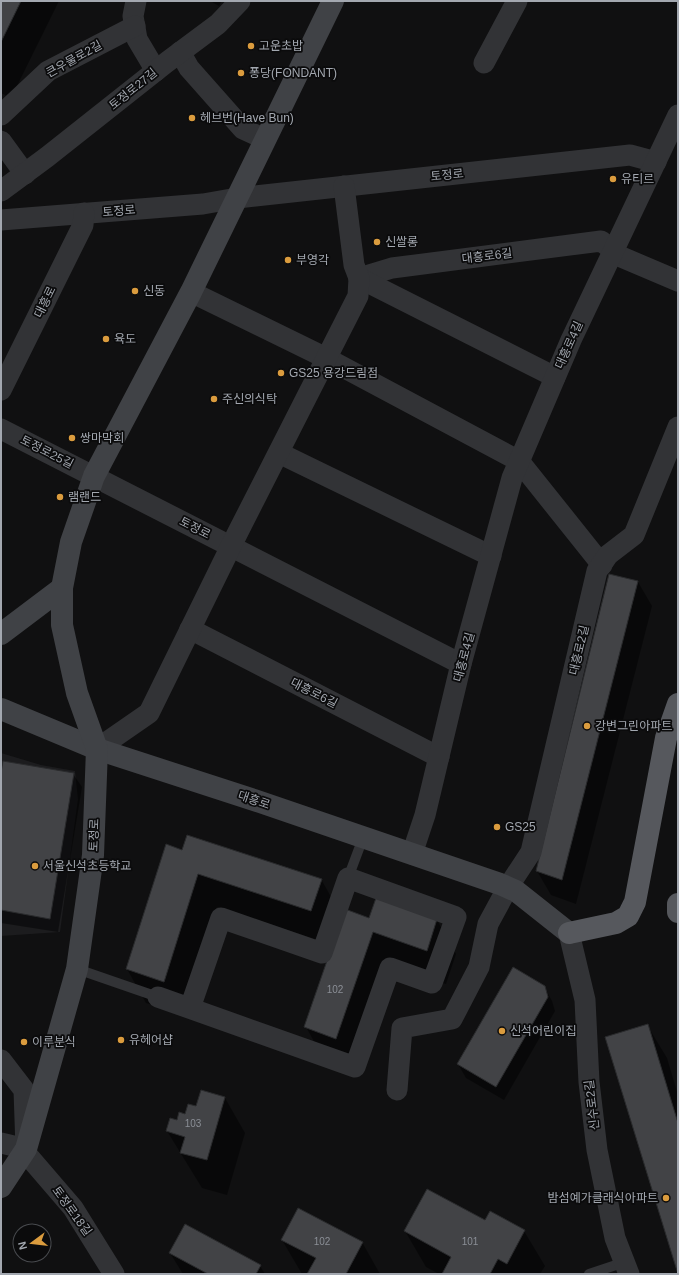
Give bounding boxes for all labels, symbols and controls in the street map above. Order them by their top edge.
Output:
street label: 큰우물로2길 [44,38,104,80]
place label: 고운초밥 [259,39,303,53]
marker: 고운초밥 [246,41,256,51]
street label: 토정로27길 [106,65,160,113]
place label: 퐁당(FONDANT) [249,66,337,80]
marker: 퐁당(FONDANT) [236,68,246,78]
place label: 헤브번(Have Bun) [200,111,294,125]
marker: 헤브번(Have Bun) [187,113,197,123]
street label: 토정로 [430,166,464,184]
place label: 유티르 [621,172,654,186]
marker: 유티르 [608,174,618,184]
street label: 토정로 [102,203,136,219]
place label: 신쌀롱 [385,235,418,249]
marker: 신쌀롱 [372,237,382,247]
street label: 대흥로6길 [461,246,513,266]
place label: 부영각 [296,253,329,267]
marker: 부영각 [283,255,293,265]
street label: 대흥로 [31,284,59,320]
place label: 신동 [143,284,165,298]
marker: 신동 [130,286,140,296]
street label: 대흥로4길 [552,319,586,371]
place label: 육도 [114,332,136,346]
marker: 육도 [101,334,111,344]
place label: GS25 용강드림점 [289,366,378,380]
marker: GS25 용강드림점 [276,368,286,378]
place label: 주신의식탁 [222,392,277,406]
marker: 주신의식탁 [209,394,219,404]
place label: 쌍마막회 [80,431,124,445]
street label: 토정로25길 [18,433,76,471]
marker: 쌍마막회 [67,433,77,443]
place label: 램랜드 [68,490,101,504]
marker: 램랜드 [55,492,65,502]
street label: 토정로 [177,514,213,542]
street label: 대흥로2길 [566,624,592,676]
street label: 대흥로4길 [451,631,477,683]
street label: 대흥로6길 [288,675,340,711]
place label: 강변그린아파트 [595,719,672,733]
marker: 강변그린아파트 [582,721,592,731]
street label: 대흥로 [236,788,272,812]
street label: 토정로 [86,818,102,852]
place label: GS25 [505,820,536,834]
marker: GS25 [492,822,502,832]
place label: 서울신석초등학교 [43,859,131,873]
marker: 서울신석초등학교 [30,861,40,871]
house number: 102 [327,984,344,995]
place label: 신석어린이집 [510,1024,576,1038]
marker: 신석어린이집 [497,1026,507,1036]
place label: 유헤어샵 [129,1033,173,1047]
place label: 이루분식 [32,1035,76,1049]
marker: 유헤어샵 [116,1035,126,1045]
marker: 이루분식 [19,1037,29,1047]
street label: 신수로2길 [582,1079,602,1131]
house number: 103 [185,1118,202,1129]
street label: 토정로18길 [49,1184,95,1238]
place label: 밤섬예가클래식아파트 [548,1191,658,1205]
marker: 밤섬예가클래식아파트 [661,1193,671,1203]
north arrow [12,1223,52,1263]
house number: 102 [314,1236,331,1247]
house number: 101 [462,1236,479,1247]
text: N [16,1240,29,1251]

